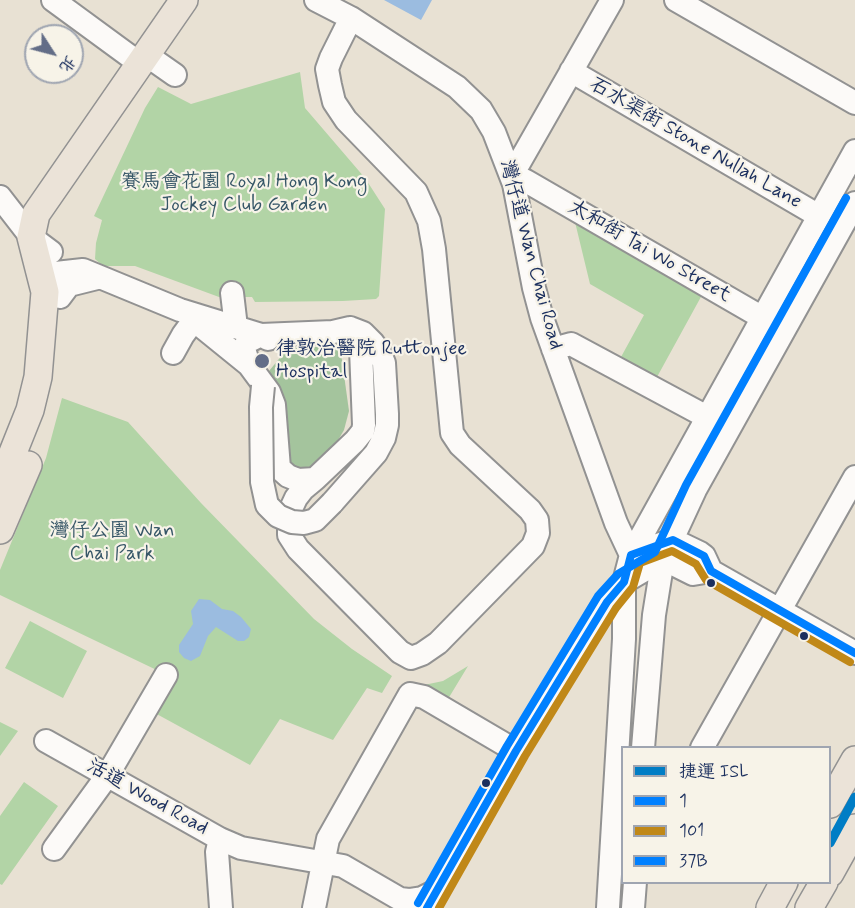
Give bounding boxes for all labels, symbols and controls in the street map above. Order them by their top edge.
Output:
north arrow [24,24,84,84]
text: 北 [54,51,81,76]
street label: 石水渠街 Stone Nullah Lane [585,73,805,215]
street label: 灣仔道 Wan Chai Road [493,157,567,353]
park label: 賽馬會花園 Royal Hong Kong Jockey Club Garden [121,171,367,218]
street label: 太和街 Tai Wo Street [563,196,735,308]
place label: 律敦治醫院 Ruttonjee Hospital [276,338,467,385]
marker: 律敦治醫院 Ruttonjee Hospital [253,352,271,370]
park label: 灣仔公園 Wan Chai Park [49,520,175,567]
unlabelled marker [705,577,717,589]
unlabelled marker [798,630,810,642]
legend [621,746,831,884]
street label: 活道 Wood Road [82,755,212,841]
text: 捷運 ISL [679,760,749,784]
unlabelled marker [480,777,492,789]
text: 1 [679,789,687,813]
text: 101 [679,819,704,843]
text: 37B [679,849,708,873]

